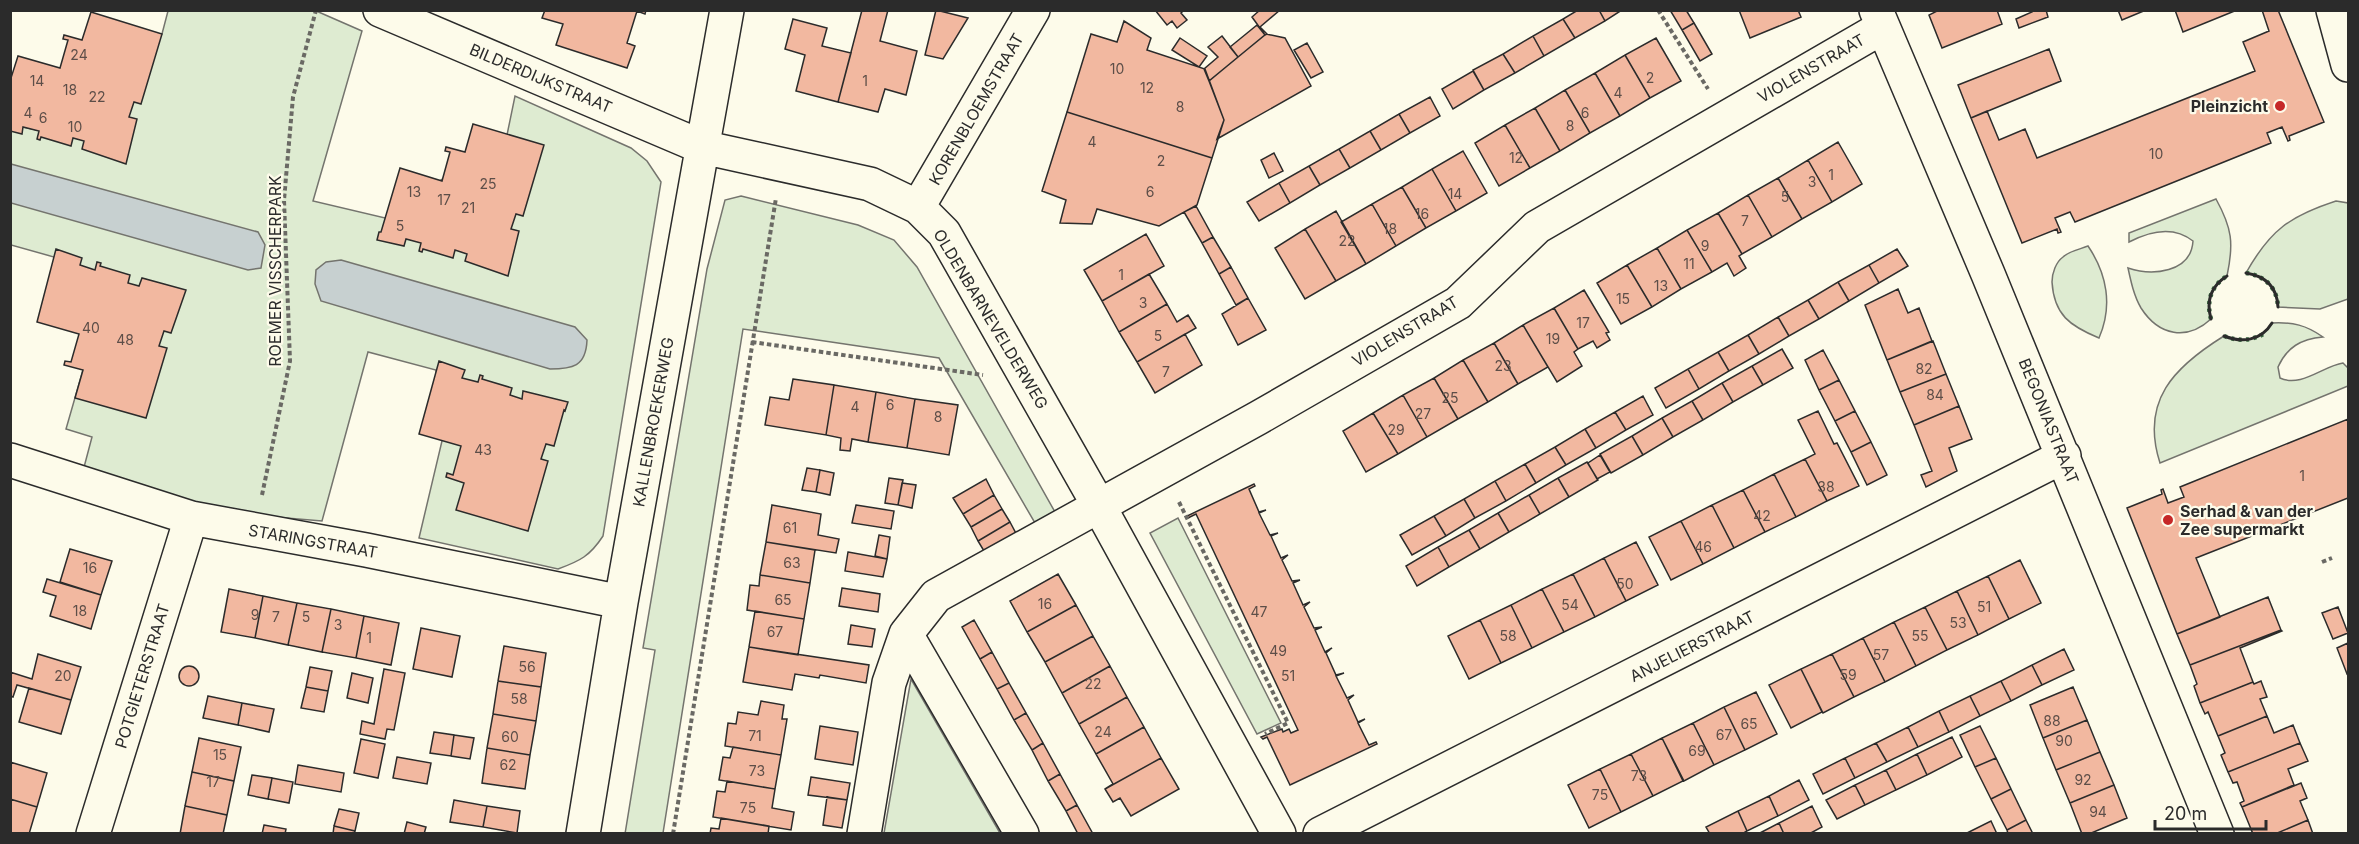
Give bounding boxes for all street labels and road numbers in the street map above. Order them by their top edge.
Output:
street label: VIOLENSTRAAT [1754,29,1868,107]
street label: KORENBLOEMSTRAAT [924,30,1028,188]
street label: BILDERDIJKSTRAAT [467,39,615,117]
street label: ROEMER VISSCHERPARK [265,175,285,367]
street label: OLDENBARNEVELDERWEG [929,225,1053,413]
street label: VIOLENSTRAAT [1348,291,1462,371]
street label: KALLENBROEKERWEG [628,335,678,509]
street label: BEGONIASTRAAT [2015,355,2083,487]
street label: STARINGSTRAAT [247,520,379,562]
street label: POTGIETERSTRAAT [110,601,174,751]
street label: ANJELIERSTRAAT [1626,606,1758,686]

